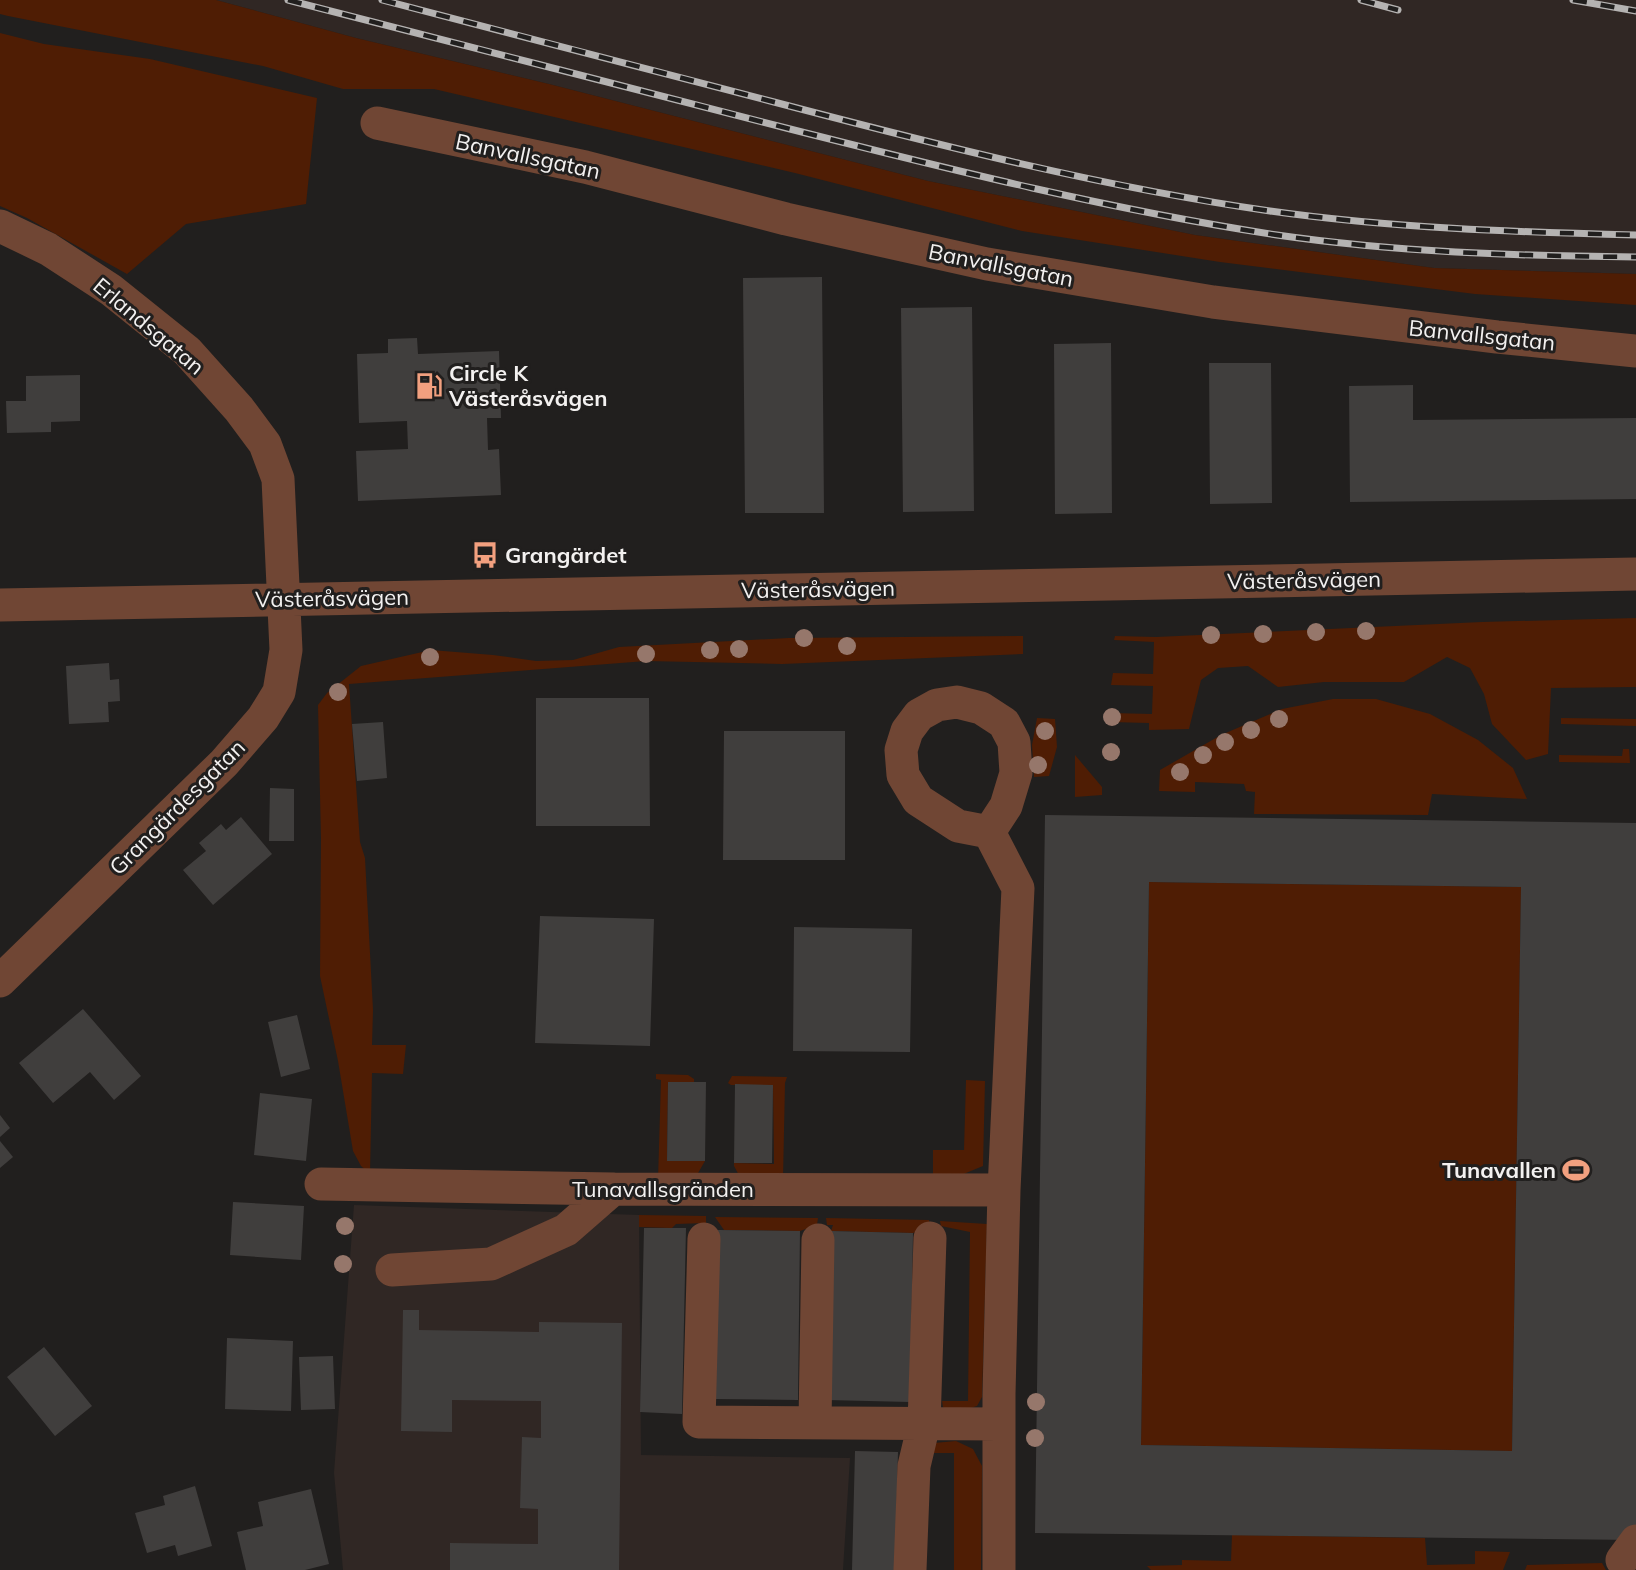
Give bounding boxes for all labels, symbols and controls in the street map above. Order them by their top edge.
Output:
street label: Banvallsgatan [453,127,603,185]
street label: Banvallsgatan [926,237,1076,293]
street label: Erlandsgatan [88,271,210,381]
street label: Banvallsgatan [1407,313,1557,357]
place label: Circle K Västeråsvägen [448,359,607,412]
fuel station icon: Circle K Västeråsvägen [414,371,444,401]
bus stop icon: Grangärdet [470,540,500,570]
place label: Grangärdet [505,541,627,569]
street label: Västeråsvägen [1227,565,1381,595]
street label: Västeråsvägen [741,574,895,604]
street label: Västeråsvägen [255,583,409,613]
street label: Grangärdesgatan [103,733,251,881]
sports icon: Tunavallen [1561,1155,1591,1185]
place label: Tunavallen [1442,1156,1556,1184]
street label: Tunavallsgränden [572,1175,754,1203]

